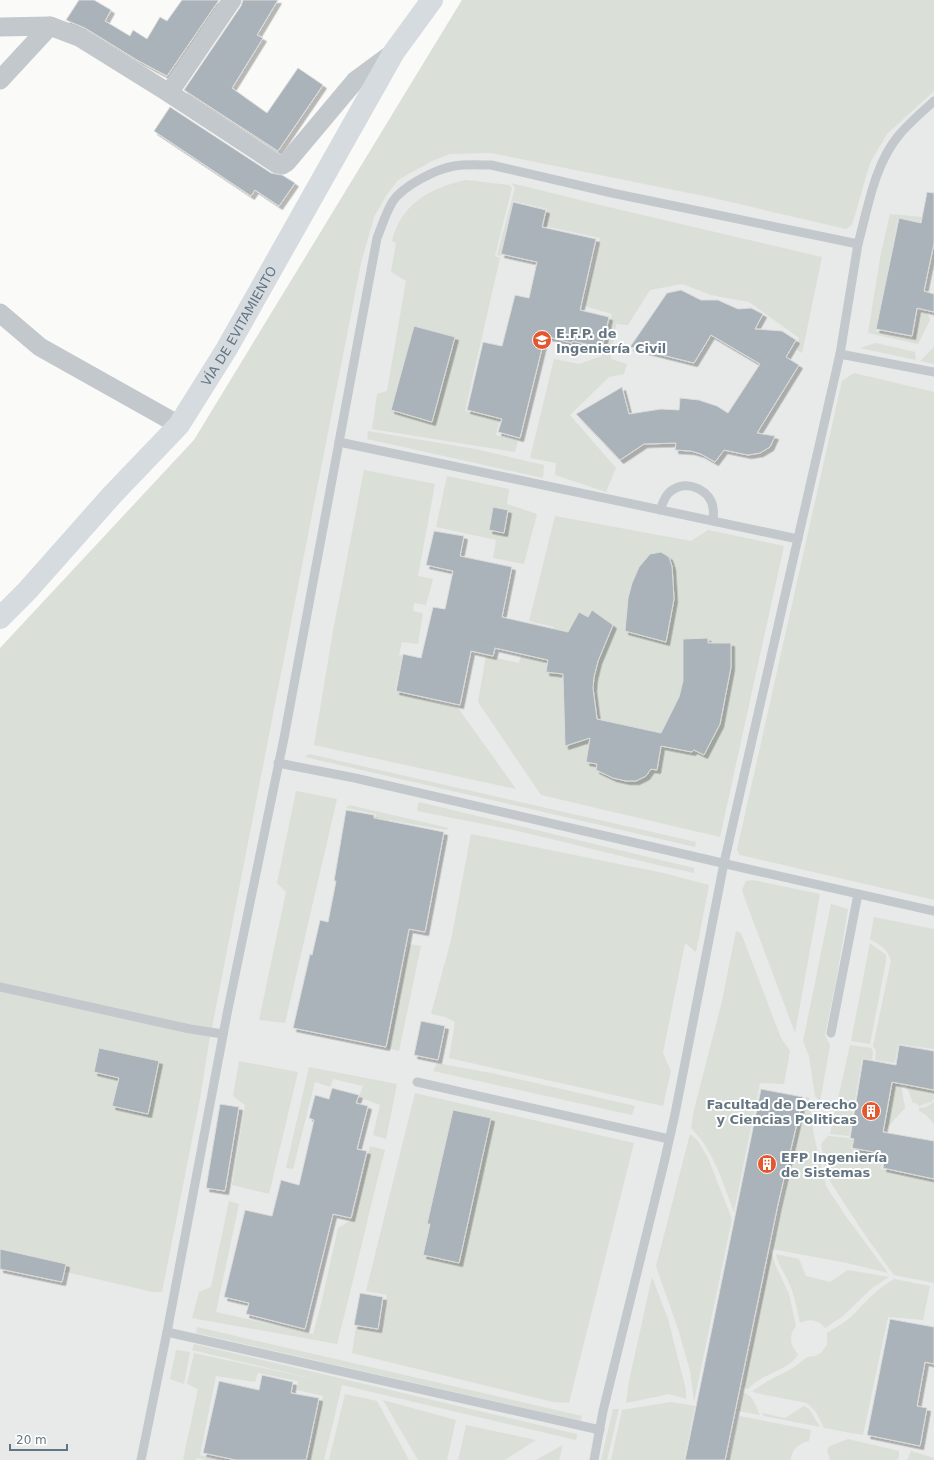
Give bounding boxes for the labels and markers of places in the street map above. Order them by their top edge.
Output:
place label: E.F.P. de Ingeniería Civil [556,326,666,356]
school or university icon: E.F.P. de Ingeniería Civil [531,329,553,351]
place label: Facultad de Derecho y Ciencias Politicas [706,1097,857,1127]
building icon: Facultad de Derecho y Ciencias Politicas [860,1100,882,1122]
place label: EFP Ingeniería de Sistemas [781,1150,887,1180]
building icon: EFP Ingeniería de Sistemas [756,1153,778,1175]

